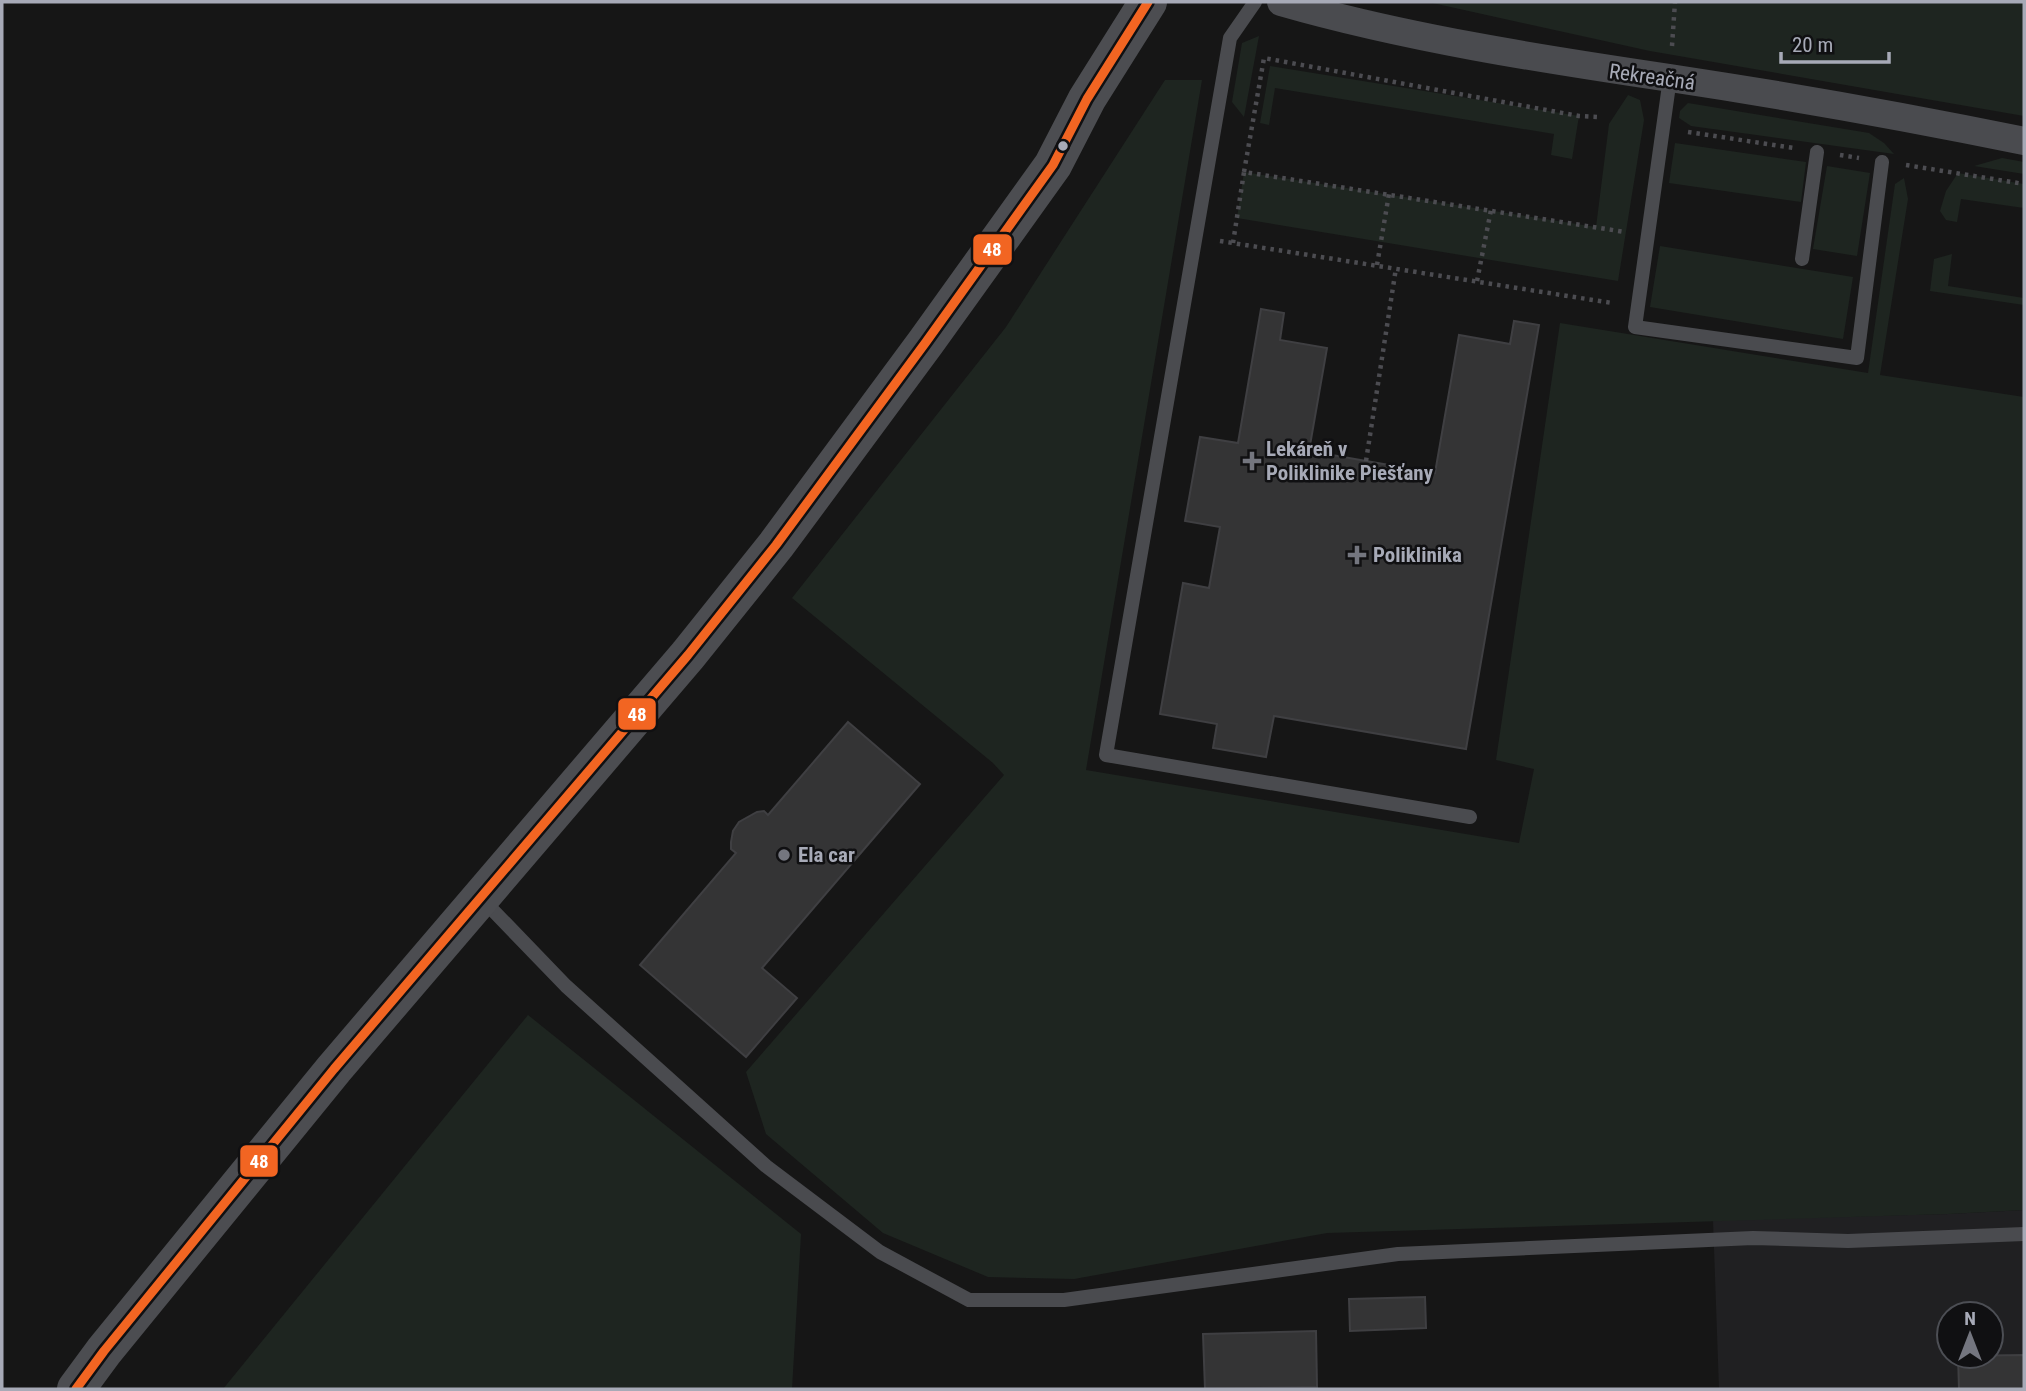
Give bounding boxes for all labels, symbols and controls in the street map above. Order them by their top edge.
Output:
scale bar [1781,21,1890,65]
text: 20 m [1792,33,1833,57]
street label: Rekreačná [1608,59,1696,95]
unlabelled marker [1056,139,1070,153]
line badge: 48 [972,233,1013,266]
text: 48 [982,238,1002,261]
place label: Lekáreň v Poliklinike Piešťany [1266,437,1434,485]
marker: Lekáreň v Poliklinike Piešťany [1244,453,1260,469]
place label: Poliklinika [1373,543,1462,567]
marker: Poliklinika [1347,545,1367,565]
line badge: 48 [617,697,657,731]
text: 48 [627,703,647,726]
place label: Ela car [798,843,855,867]
marker: Ela car [776,847,792,863]
line badge: 48 [239,1144,279,1178]
text: 48 [249,1150,269,1173]
north arrow [1935,1300,2005,1370]
text: N [1964,1307,1976,1330]

